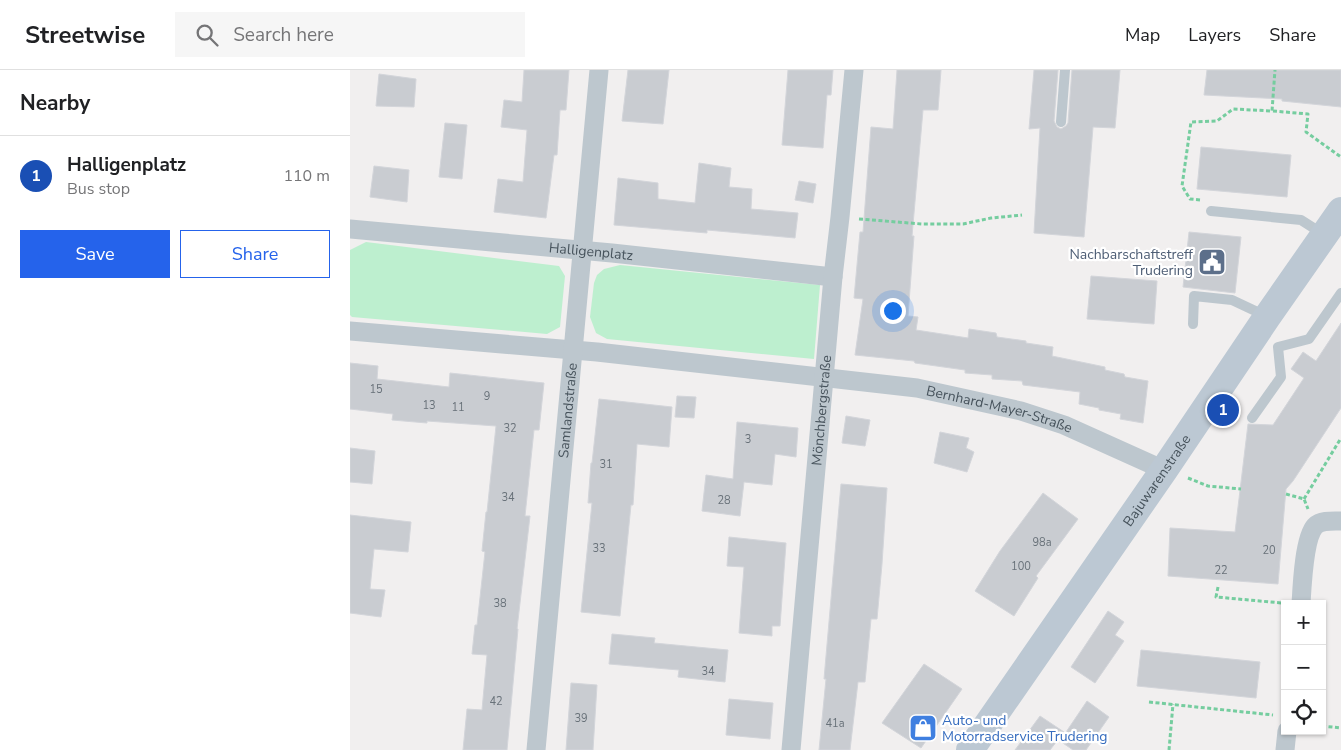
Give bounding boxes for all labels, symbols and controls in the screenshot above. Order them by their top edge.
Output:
search box [175,12,525,57]
text: Streetwise [25,19,145,51]
icon: search [193,21,221,49]
text: Search here [233,22,334,48]
text: Map [1125,23,1160,47]
text: Layers [1188,23,1241,47]
text: Share [1269,23,1316,47]
text: Nearby [20,89,90,117]
text: Halligenplatz [67,152,186,178]
text: 1 [31,165,41,187]
text: 110 m [283,165,330,187]
text: Bus stop [67,178,130,200]
button: Save [20,230,170,278]
button: Share [180,230,330,278]
street label: Halligenplatz [548,238,634,265]
place label: Nachbarschaftstreff Trudering [1069,245,1193,280]
public building icon: Nachbarschaftstreff Trudering [1197,247,1227,277]
your location [880,298,906,324]
street label: Mönchbergstraße [807,354,836,466]
street label: Samlandstraße [554,362,582,459]
street label: Bernhard-Mayer-Straße [924,381,1076,438]
house number: 15 [369,382,383,397]
house number: 9 [484,389,490,404]
pin: 1 [1207,391,1239,429]
house number: 13 [422,398,436,413]
house number: 11 [451,400,465,415]
house number: 32 [503,421,517,436]
street label: Bajuwarenstraße [1119,431,1195,530]
house number: 3 [745,432,751,447]
house number: 31 [599,457,613,472]
house number: 34 [501,490,515,505]
house number: 28 [717,493,731,508]
house number: 98a [1032,535,1052,550]
house number: 33 [592,541,606,556]
house number: 20 [1262,543,1276,558]
house number: 100 [1011,559,1031,574]
house number: 22 [1214,563,1228,578]
house number: 38 [493,596,507,611]
map controls [1281,600,1326,735]
button: + [1281,600,1326,645]
button: − [1281,645,1326,690]
house number: 34 [701,664,715,679]
button: locate [1281,690,1326,735]
house number: 42 [489,694,503,709]
house number: 39 [574,711,588,726]
place label: Auto- und Motorradservice Trudering [942,711,1108,746]
shop icon: Auto- und Motorradservice Trudering [908,713,938,743]
house number: 41a [825,716,845,731]

